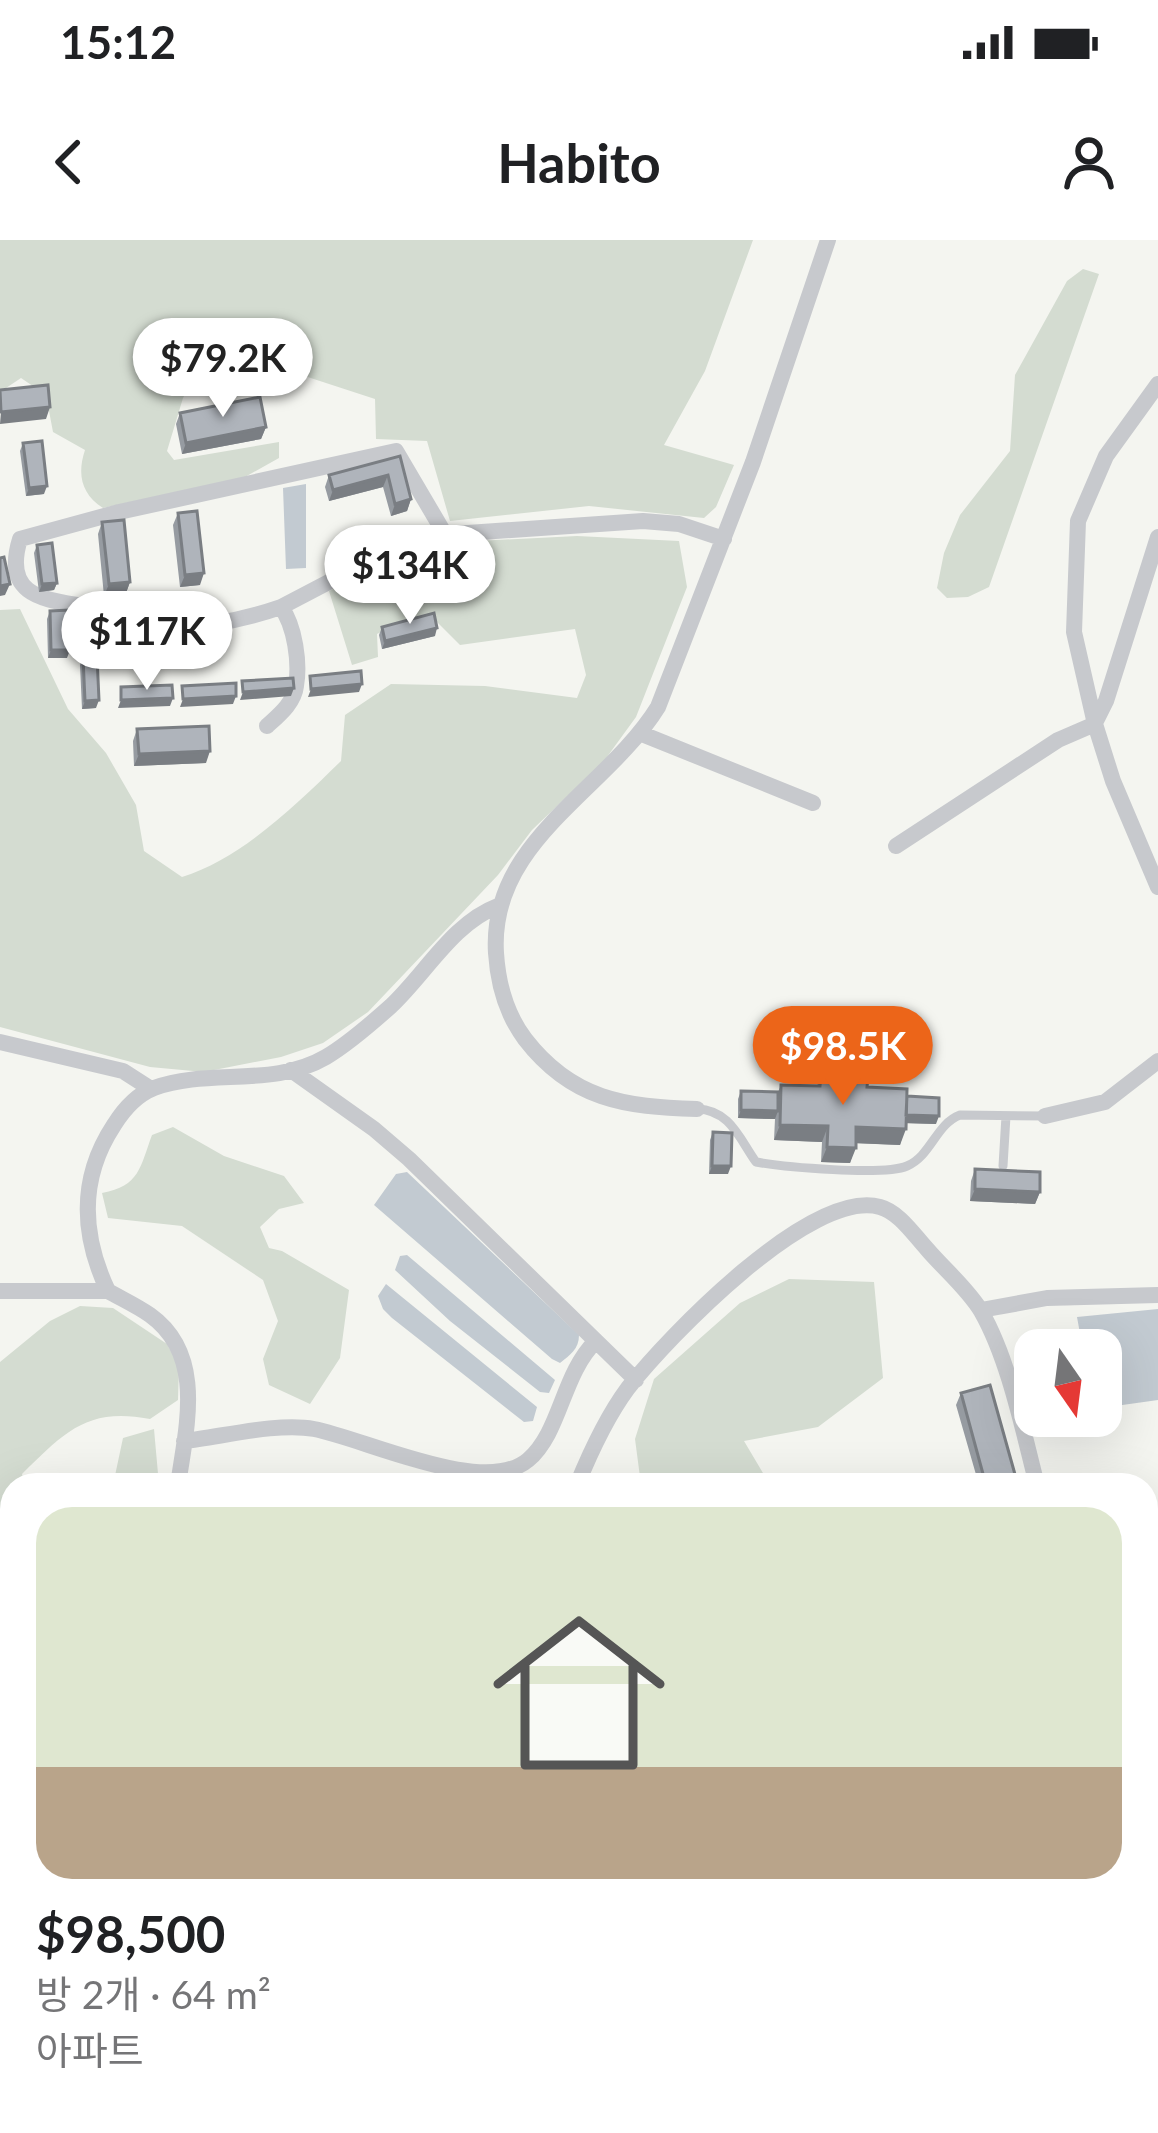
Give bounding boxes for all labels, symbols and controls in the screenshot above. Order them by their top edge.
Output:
text: 15:12 [60,15,176,69]
icon: back [36,129,102,195]
icon: person [1056,129,1122,195]
text: Habito [497,130,661,195]
pin: $79.2K [125,318,321,420]
text: $79.2K [160,334,286,380]
pin: $134K [326,525,494,627]
text: $134K [351,541,469,587]
pin: $117K [63,591,231,693]
text: $117K [88,607,206,653]
pin: $98.5K [745,1006,941,1108]
text: $98.5K [780,1022,906,1068]
north arrow [1014,1329,1122,1437]
map controls [1014,1329,1122,1437]
icon: home [471,1585,687,1801]
text: $98,500 [36,1903,225,1964]
text: 방 2개 · 64 m² [36,1971,271,2017]
text: 아파트 [36,2027,144,2073]

